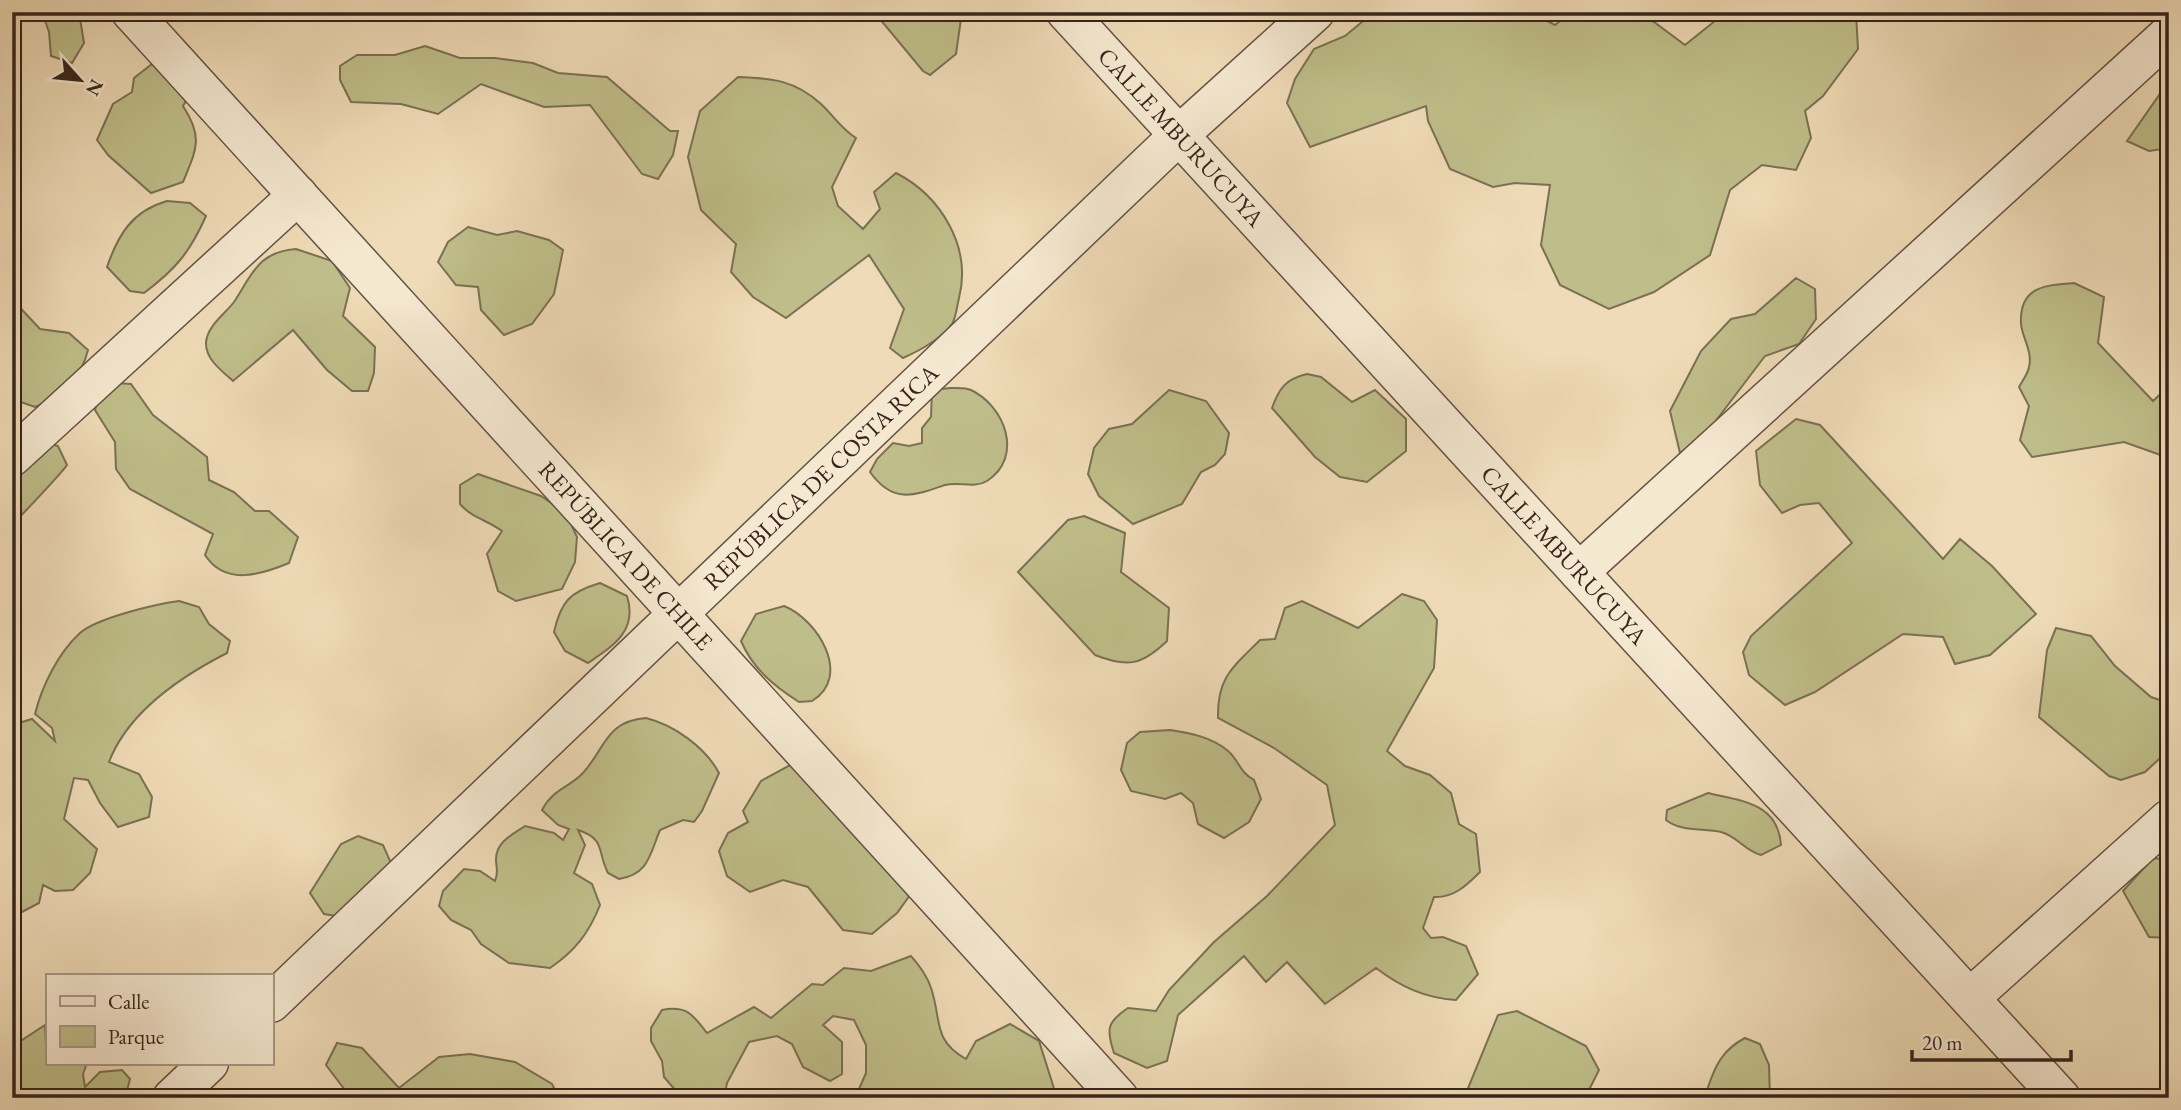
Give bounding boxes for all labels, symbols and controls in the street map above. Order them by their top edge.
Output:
street label: CALLE MBURUCUYA [1091,41,1271,233]
north arrow [46,46,116,116]
text: N [80,75,109,101]
street label: REPÚBLICA DE COSTA RICA [697,357,945,596]
street label: REPÚBLICA DE CHILE [532,454,720,656]
street label: CALLE MBURUCUYA [1474,459,1654,652]
legend [46,974,273,1064]
text: Calle [108,988,150,1015]
scale bar [1912,1019,2071,1063]
text: Parque [108,1023,164,1050]
text: 20 m [1922,1029,1963,1056]

